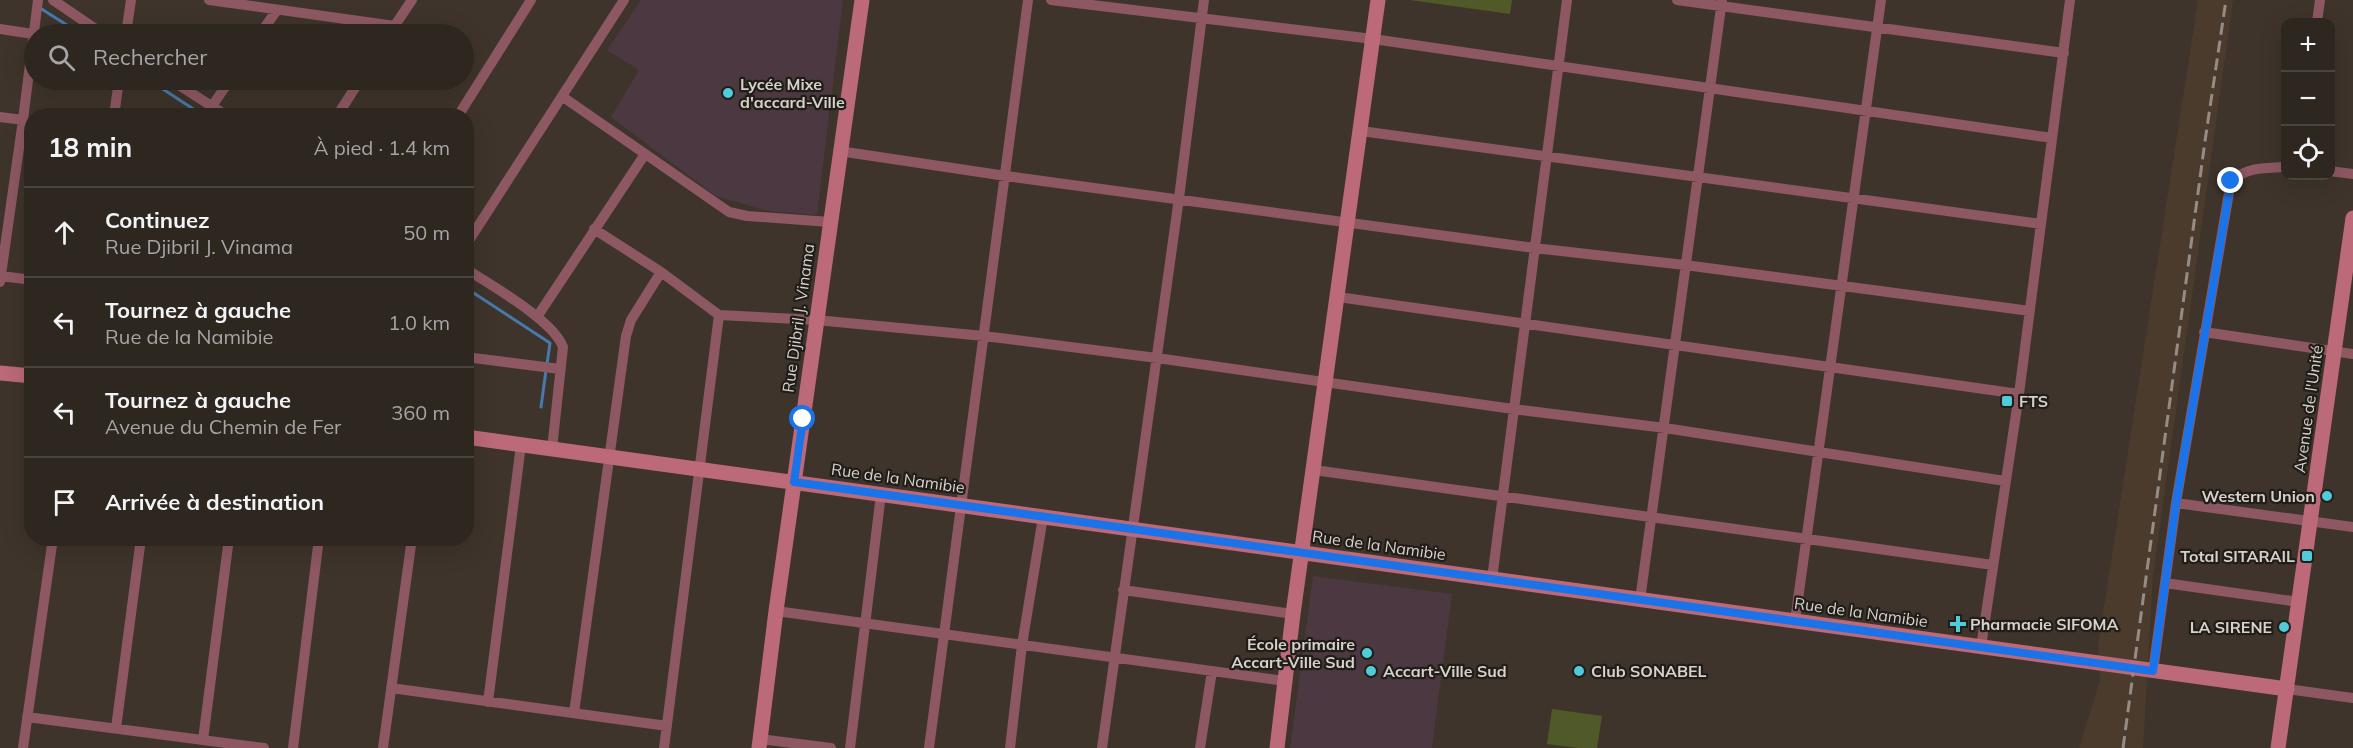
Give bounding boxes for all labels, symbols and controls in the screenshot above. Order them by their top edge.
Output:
map controls [2281,18,2335,180]
button: + [2281,18,2335,72]
search box [24,24,474,90]
icon: search [45,41,78,74]
text: Rechercher [93,43,207,71]
button: − [2281,72,2335,126]
place label: Lycée Mixe d'accard-Ville [740,74,845,112]
marker: Lycée Mixe d'accard-Ville [721,86,735,100]
button: locate [2281,126,2335,180]
text: 18 min [48,131,132,164]
text: À pied · 1.4 km [314,135,450,160]
route end [2217,167,2243,193]
text: Continuez [105,206,210,234]
icon: ahead [48,216,81,249]
text: 50 m [403,220,450,245]
text: Rue Djibril J. Vinama [105,234,293,259]
street label: Rue Djibril J. Vinama [778,242,818,394]
text: Tournez à gauche [105,296,291,324]
icon: left [48,306,81,339]
text: 1.0 km [388,310,450,335]
text: Rue de la Namibie [105,324,273,349]
street label: Avenue de l'Unité [2289,344,2327,474]
text: Tournez à gauche [105,386,291,414]
place label: FTS [2019,391,2048,411]
marker: FTS [2000,394,2014,408]
icon: left [48,396,81,429]
text: 360 m [391,400,450,425]
route start [789,405,815,431]
text: Avenue du Chemin de Fer [105,414,341,439]
street label: Rue de la Namibie [830,459,966,497]
icon: arrive [48,486,81,519]
place label: Western Union [2202,486,2315,506]
text: Arrivée à destination [105,488,324,516]
marker: Western Union [2320,489,2334,503]
street label: Rue de la Namibie [1311,526,1447,564]
place label: Total SITARAIL [2180,546,2295,566]
marker: Total SITARAIL [2300,549,2314,563]
street label: Rue de la Namibie [1793,593,1929,631]
place label: Pharmacie SIFOMA [1970,614,2119,634]
marker: Pharmacie SIFOMA [1951,617,1965,631]
place label: LA SIRENE [2190,617,2272,637]
marker: LA SIRENE [2277,620,2291,634]
place label: École primaire Accart-Ville Sud [1231,634,1355,672]
marker: École primaire Accart-Ville Sud [1360,646,1374,660]
place label: Accart-Ville Sud [1383,661,1507,681]
place label: Club SONABEL [1591,661,1707,681]
marker: Accart-Ville Sud [1364,664,1378,678]
marker: Club SONABEL [1572,664,1586,678]

